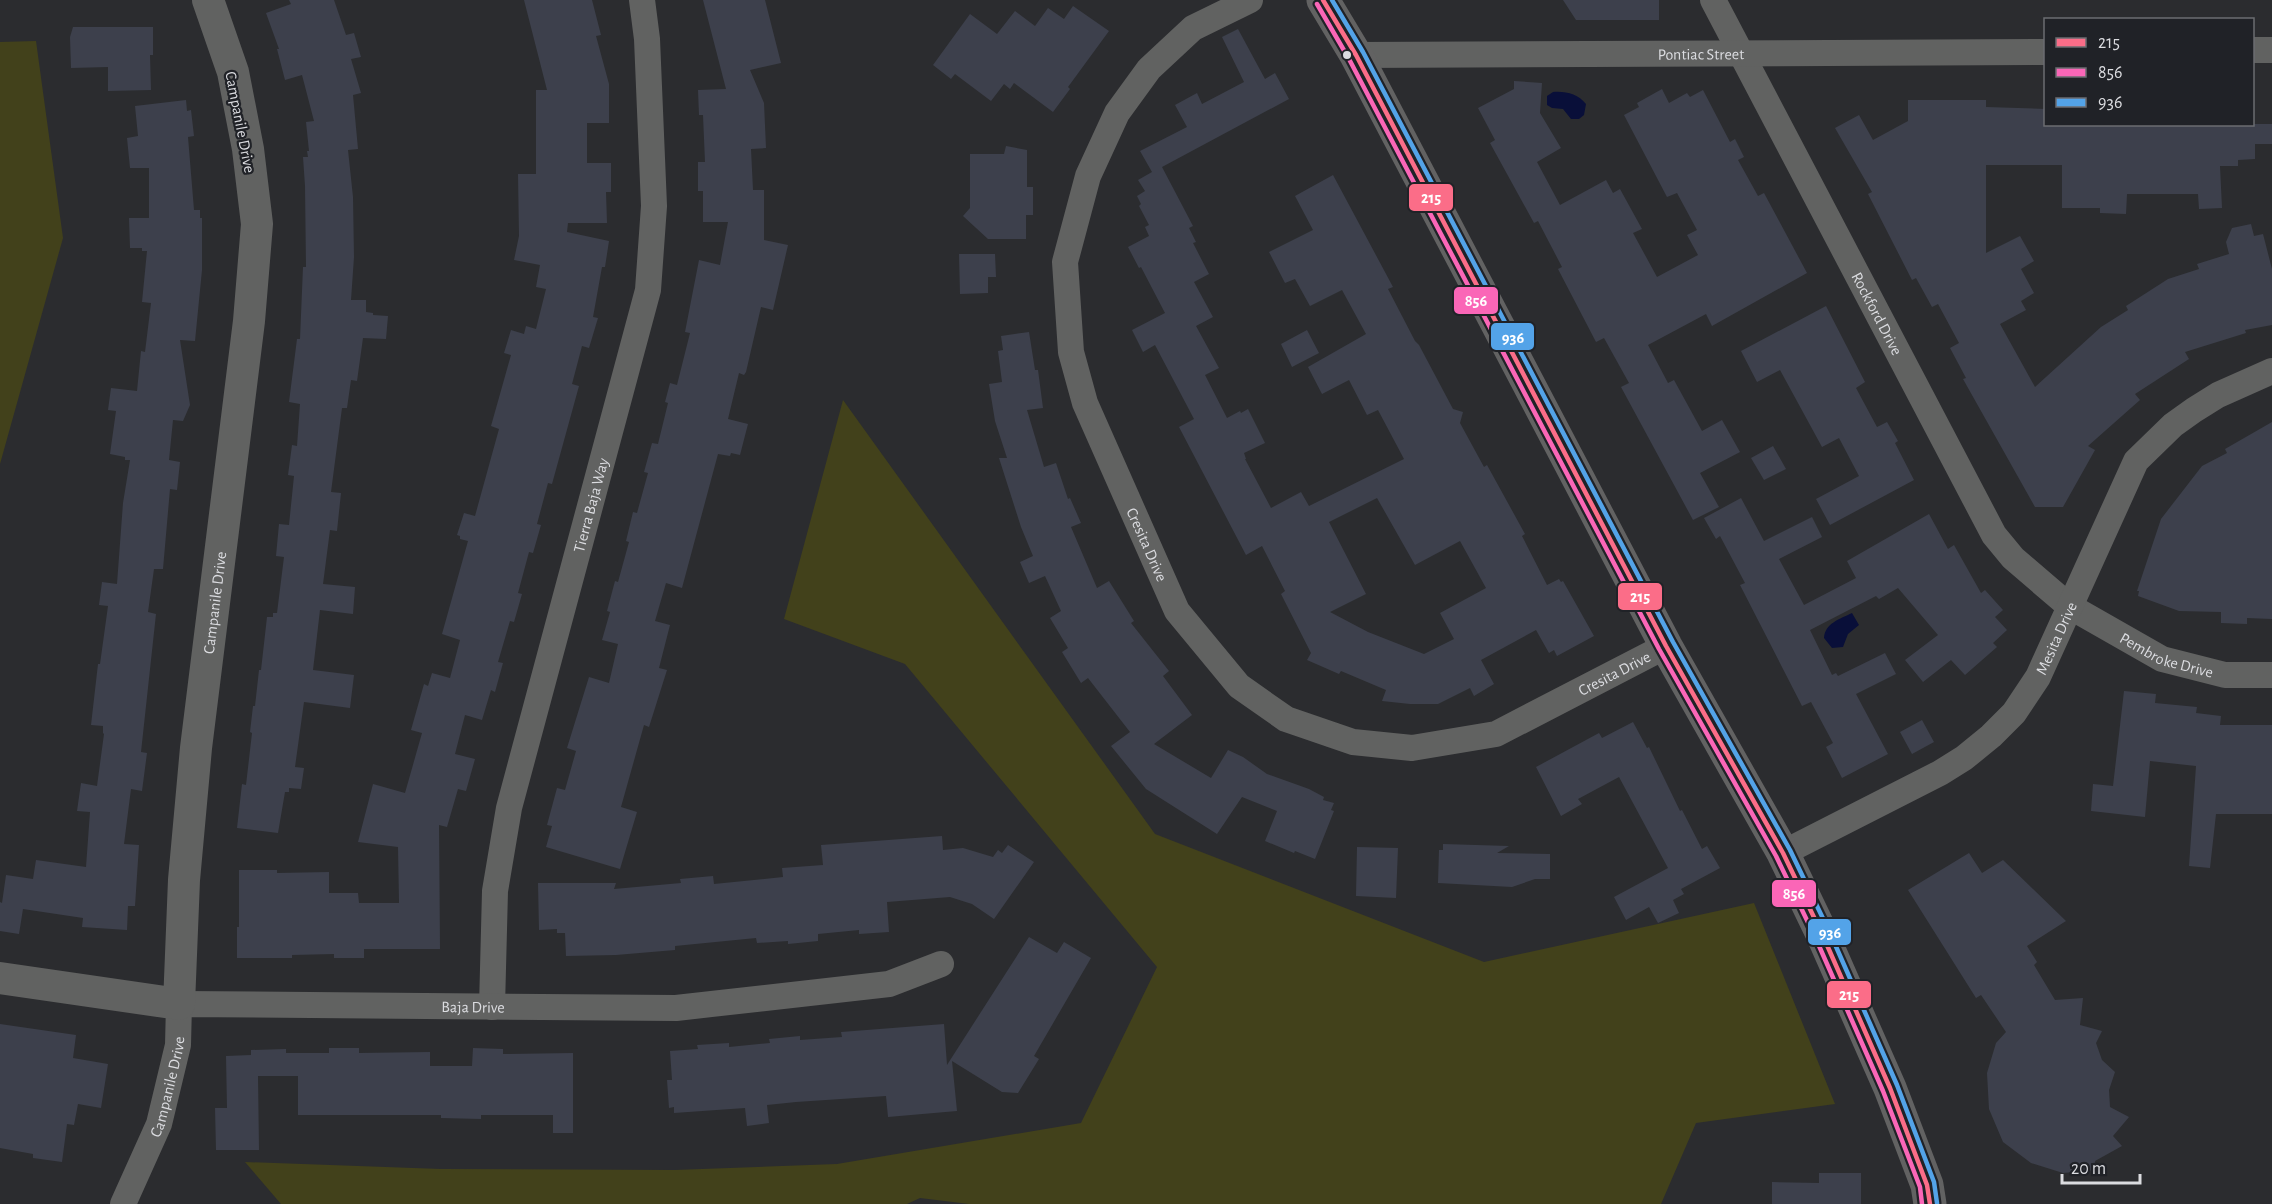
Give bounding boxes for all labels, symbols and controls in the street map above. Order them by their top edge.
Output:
legend [2044,18,2254,126]
text: 215 [2098,34,2120,52]
street label: Pontiac Street [1658,46,1744,63]
unlabelled marker [1341,49,1353,61]
text: 856 [2098,64,2123,82]
street label: Campanile Drive [222,70,258,174]
text: 936 [2098,94,2122,112]
line badge: 215 [1408,183,1454,212]
text: 215 [1421,190,1441,206]
street label: Rockford Drive [1848,270,1905,358]
line badge: 856 [1453,286,1499,315]
text: 856 [1465,293,1488,309]
line badge: 936 [1490,322,1535,351]
text: 936 [1502,330,1524,346]
street label: Tierra Baja Way [571,456,613,554]
street label: Cresita Drive [1123,505,1170,584]
street label: Campanile Drive [201,551,229,655]
line badge: 215 [1617,582,1663,611]
text: 215 [1630,589,1650,605]
street label: Mesita Drive [2033,600,2080,677]
street label: Pembroke Drive [2117,630,2215,681]
street label: Cresita Drive [1576,649,1653,699]
line badge: 856 [1771,879,1817,908]
text: 856 [1783,886,1806,902]
line badge: 936 [1807,918,1852,946]
text: 936 [1819,925,1841,941]
line badge: 215 [1826,980,1872,1009]
text: 215 [1839,987,1859,1003]
street label: Baja Drive [441,999,505,1016]
street label: Campanile Drive [147,1036,187,1140]
scale bar [2062,1147,2140,1185]
text: 20 m [2071,1160,2106,1178]

